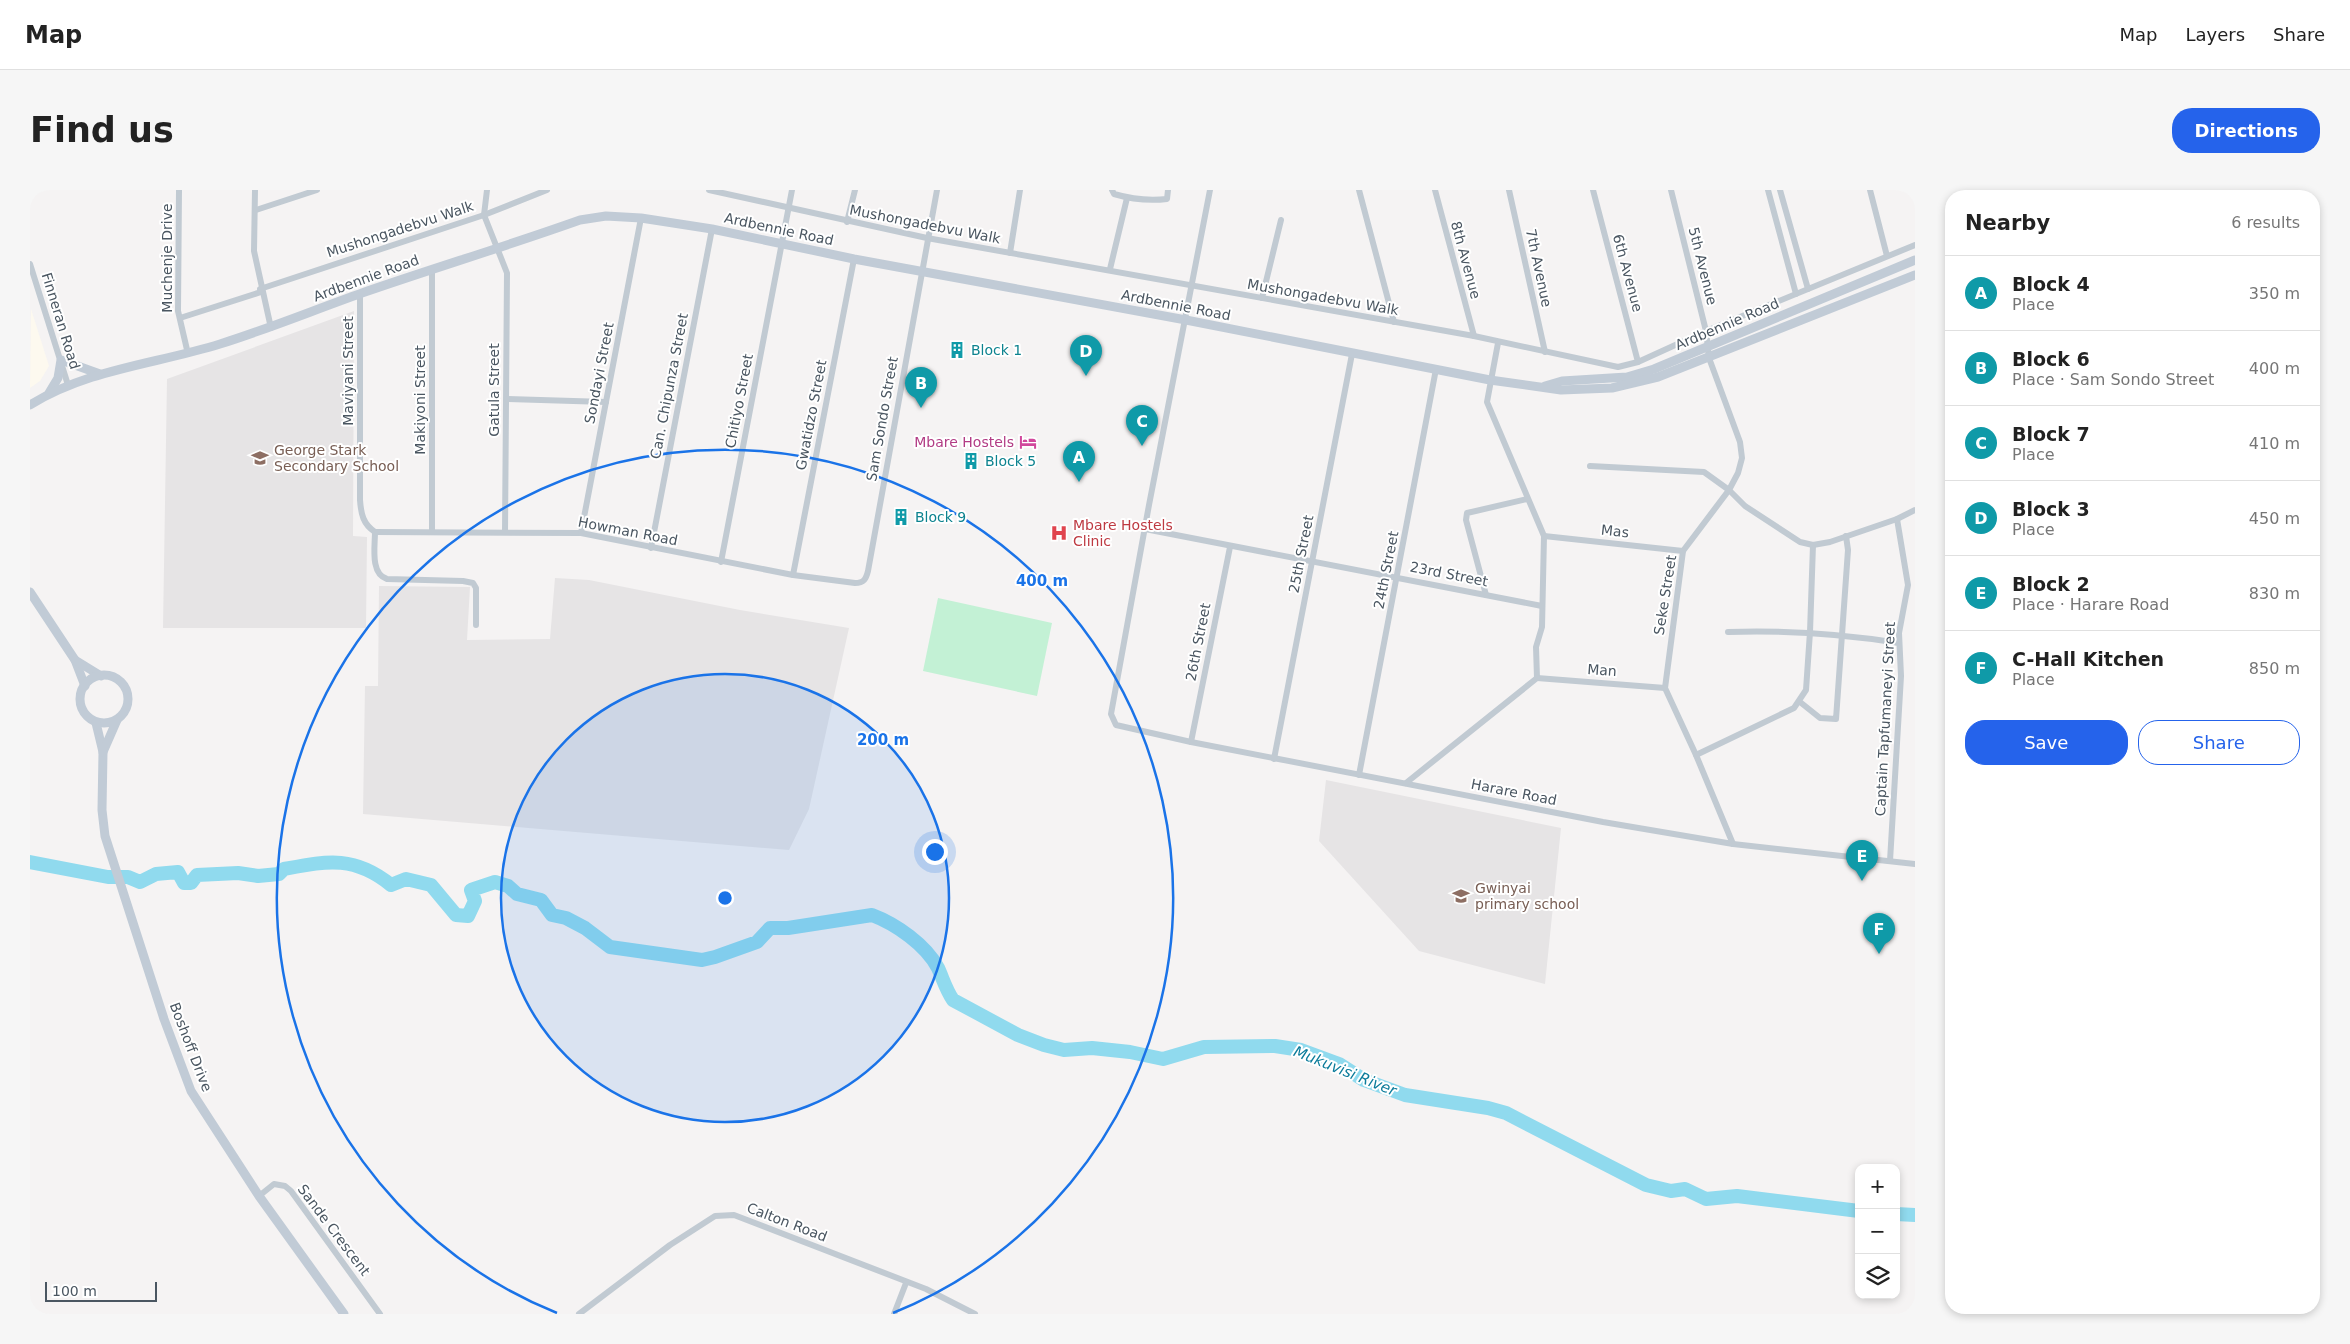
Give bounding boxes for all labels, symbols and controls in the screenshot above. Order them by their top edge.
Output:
text: Map [25,21,82,49]
text: Map [2119,24,2157,45]
text: Layers [2185,24,2245,45]
text: Share [2273,24,2325,45]
button: Directions [2172,108,2320,153]
text: Find us [30,110,174,150]
street label: Mushongadebvu Walk [325,197,476,260]
street label: Mushongadebvu Walk [848,201,1003,247]
street label: Muchenje Drive [159,203,175,313]
street label: Ardbennie Road [723,210,835,248]
text: Nearby [1965,211,2050,235]
text: 6 results [2231,213,2300,232]
street label: 8th Avenue [1448,219,1484,301]
street label: 5th Avenue [1686,225,1720,307]
street label: 7th Avenue [1523,227,1555,309]
street label: 6th Avenue [1610,232,1646,314]
street label: Ardbennie Road [311,251,421,305]
street label: Finneran Road [39,271,83,371]
text: Block 4 [2012,273,2090,295]
street label: Mushongadebvu Walk [1246,276,1401,318]
text: A [1975,284,1987,303]
text: 350 m [2249,284,2300,303]
street label: Ardbennie Road [1120,287,1232,323]
street label: Ardbennie Road [1673,295,1781,353]
text: Place [2012,295,2055,314]
street label: Can. Chipunza Street [647,311,691,460]
street label: Maviyani Street [340,316,356,426]
street label: Sondayi Street [581,320,617,425]
pin: D [1070,335,1102,376]
building icon: Block 1 [947,340,967,360]
place label: Block 1 [971,342,1022,358]
street label: Gatula Street [486,343,502,437]
street label: Makiyoni Street [412,345,428,455]
text: Block 6 [2012,348,2090,370]
street label: Chitiyo Street [722,352,756,450]
street label: Sam Sondo Street [863,355,901,483]
street label: Gwatidzo Street [792,358,830,472]
text: B [1975,359,1987,378]
text: 400 m [2249,359,2300,378]
pin: B [905,367,937,408]
text: Place · Sam Sondo Street [2012,370,2214,389]
pin: C [1126,405,1158,446]
text: Block 7 [2012,423,2090,445]
hotel icon: Mbare Hostels [1018,432,1038,452]
place label: Mbare Hostels [914,434,1014,450]
text: C [1975,434,1987,453]
text: 410 m [2249,434,2300,453]
pin: A [1063,441,1095,482]
place label: George Stark Secondary School [274,442,399,474]
text: Place [2012,445,2055,464]
school or university icon: George Stark Secondary School [250,448,270,468]
building icon: Block 5 [961,451,981,471]
place label: Block 5 [985,453,1036,469]
text: Block 3 [2012,498,2090,520]
building icon: Block 9 [891,507,911,527]
place label: Block 9 [915,509,966,525]
text: D [1974,509,1988,528]
text: 450 m [2249,509,2300,528]
street label: Howman Road [577,513,679,549]
street label: 25th Street [1286,513,1317,594]
place label: Mbare Hostels Clinic [1073,517,1173,549]
text: Place [2012,520,2055,539]
street label: Mas [1600,522,1630,540]
hospital icon: Mbare Hostels Clinic [1049,523,1069,543]
street label: 24th Street [1371,529,1402,610]
street label: Seke Street [1651,553,1679,636]
street label: 23rd Street [1409,559,1490,590]
text: 400 m [1016,572,1068,590]
text: Block 2 [2012,573,2090,595]
text: E [1976,584,1986,603]
text: 830 m [2249,584,2300,603]
text: Place · Harare Road [2012,595,2169,614]
street label: 26th Street [1183,601,1214,682]
street label: Captain Tapfumaneyi Street [1872,621,1898,817]
text: C-Hall Kitchen [2012,648,2164,670]
text: F [1976,659,1986,678]
text: 850 m [2249,659,2300,678]
street label: Man [1587,661,1617,679]
text: Place [2012,670,2055,689]
button: Save [1965,720,2128,765]
button: Share [2138,720,2300,765]
text: 200 m [857,731,909,749]
street label: Harare Road [1470,776,1558,808]
your location [922,839,948,865]
pin: E [1846,840,1878,881]
place label: Gwinyai primary school [1475,880,1579,912]
school or university icon: Gwinyai primary school [1451,886,1471,906]
centre of rings [716,889,734,907]
pin: F [1863,913,1895,954]
street label: Boshoff Drive [167,1000,215,1094]
water label: Mukuvisi River [1291,1042,1400,1100]
map controls [1855,1164,1900,1299]
button: + [1855,1164,1900,1209]
street label: Sande Crescent [294,1181,374,1279]
street label: Calton Road [745,1199,829,1245]
button: − [1855,1209,1900,1254]
button: layers [1855,1254,1900,1299]
scale bar [45,1279,158,1302]
text: 100 m [52,1283,97,1299]

